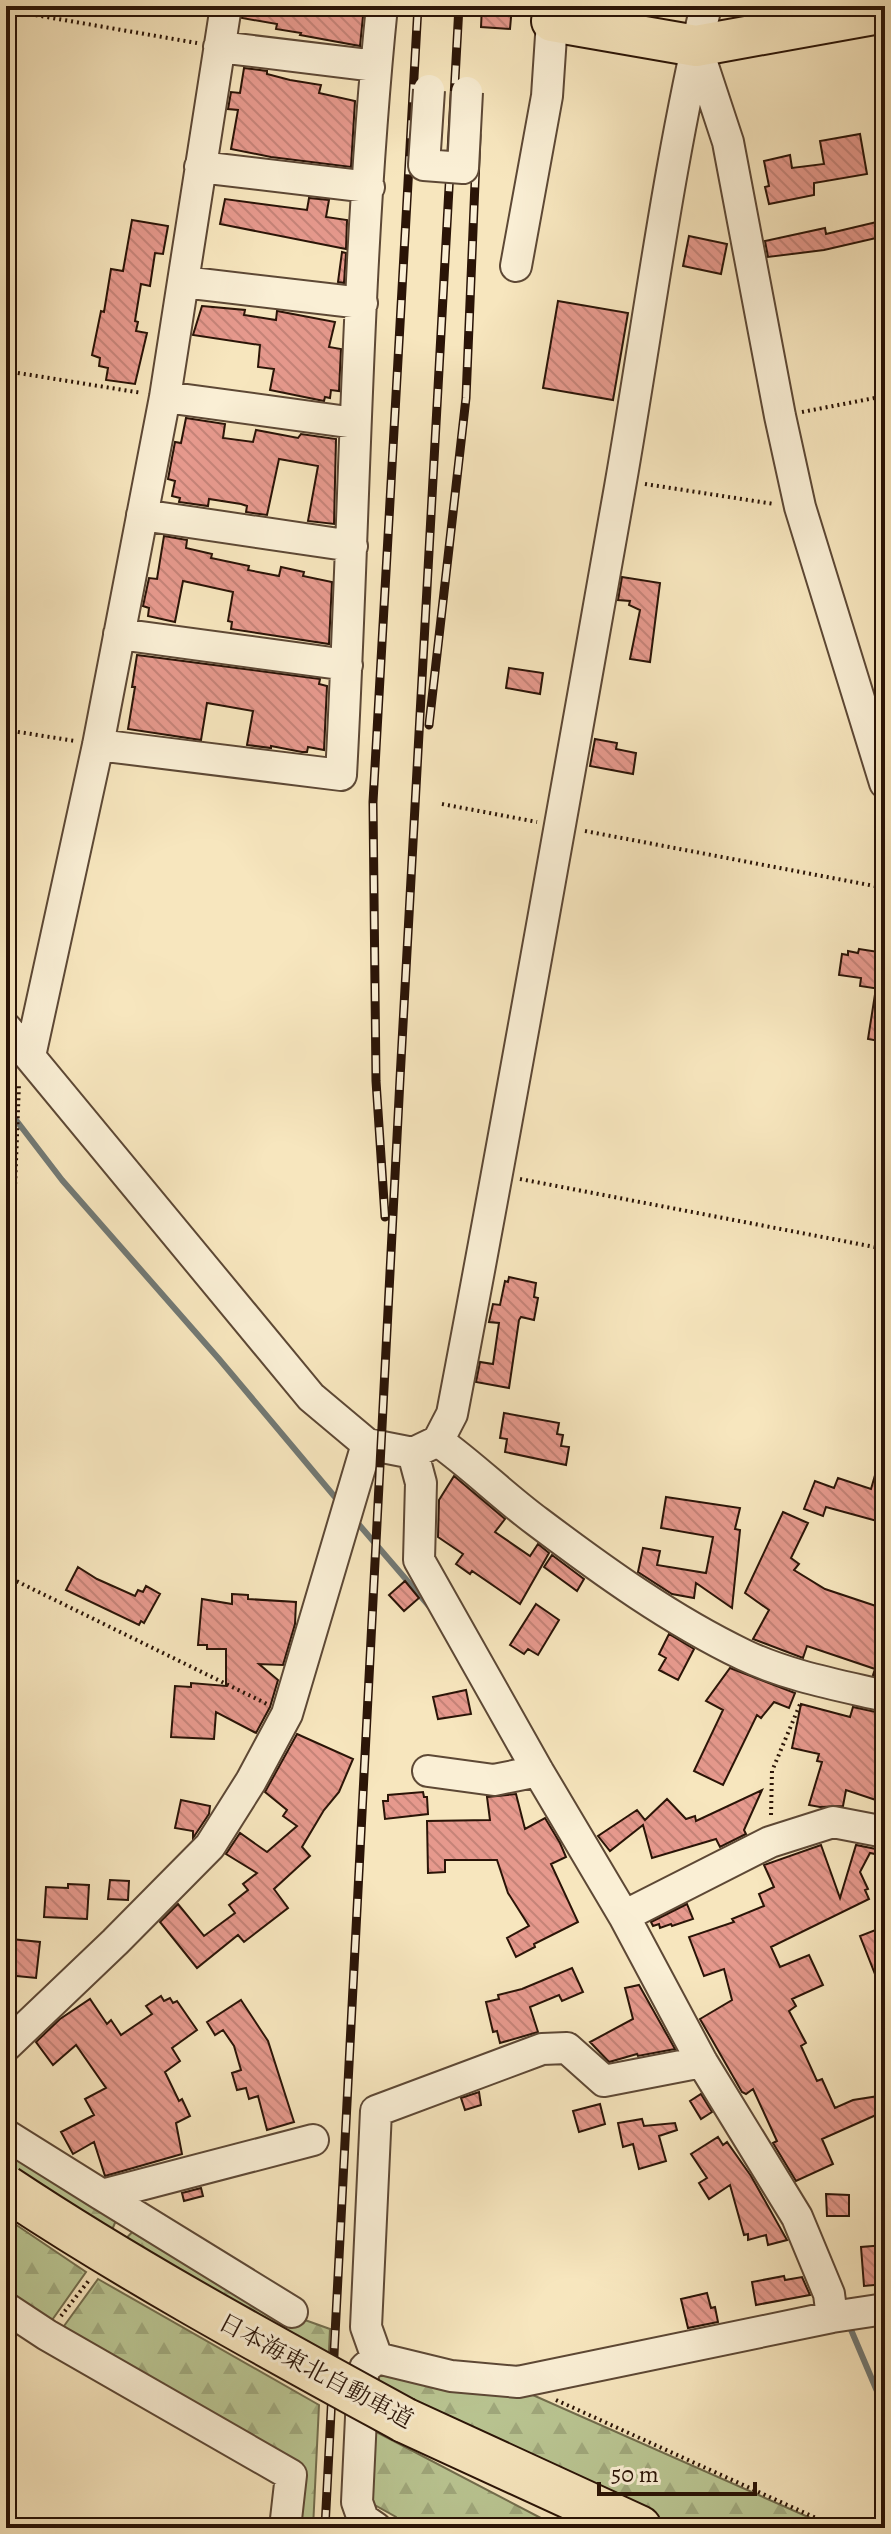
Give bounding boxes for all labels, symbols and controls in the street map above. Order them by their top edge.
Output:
street label: 日本海東北自動車道 [213,2306,419,2436]
scale bar [599,2446,755,2496]
text: 50 m [611,2458,659,2490]

